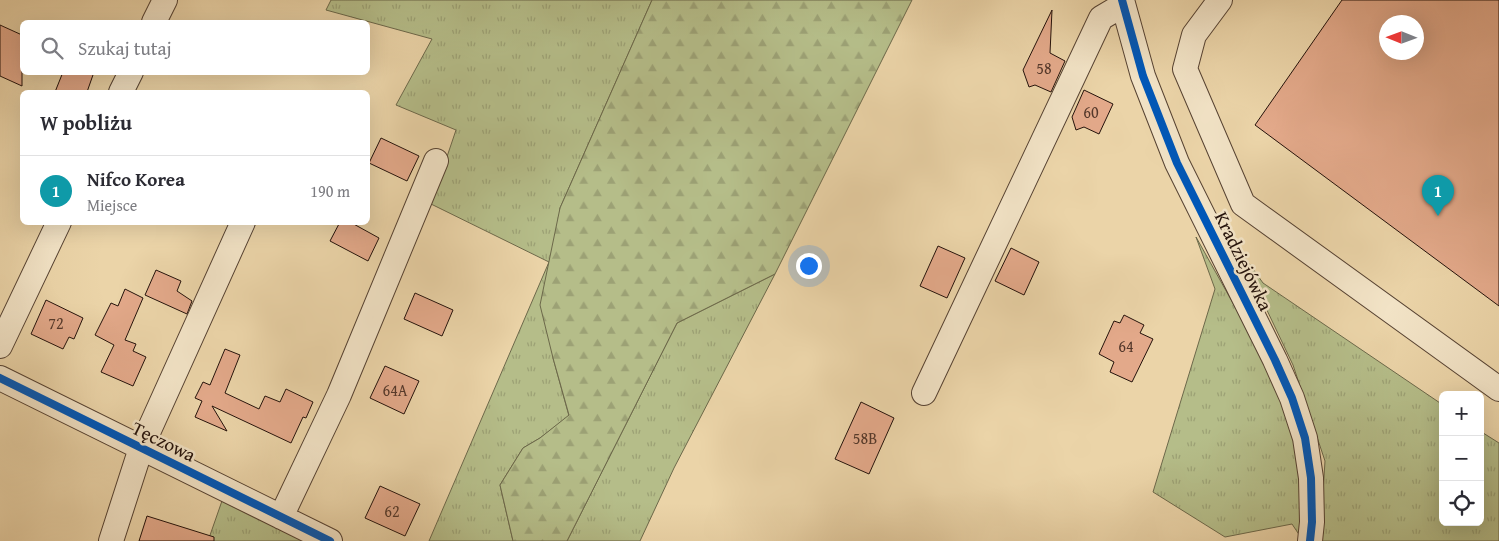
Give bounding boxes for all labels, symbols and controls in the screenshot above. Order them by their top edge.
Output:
north arrow [1379,15,1424,60]
search box [20,20,370,75]
icon: search [38,34,66,62]
text: Szukaj tutaj [78,34,172,62]
house number: 58 [1036,56,1052,80]
house number: 60 [1083,100,1099,124]
text: W pobliżu [40,107,132,138]
text: Nifco Korea [87,165,185,193]
pin: 1 [1422,175,1454,216]
text: 1 [52,179,60,203]
text: 190 m [310,179,350,203]
text: Miejsce [87,193,137,217]
street label: Kradziejówka [1208,207,1280,315]
your location [796,253,822,279]
house number: 72 [48,311,64,335]
house number: 64 [1118,334,1134,358]
house number: 64A [382,378,408,402]
map controls [1439,391,1484,526]
button: + [1439,391,1484,436]
street label: Tęczowa [127,414,201,468]
house number: 58B [853,426,877,450]
button: − [1439,436,1484,481]
button: locate [1439,481,1484,526]
house number: 62 [384,499,400,523]

